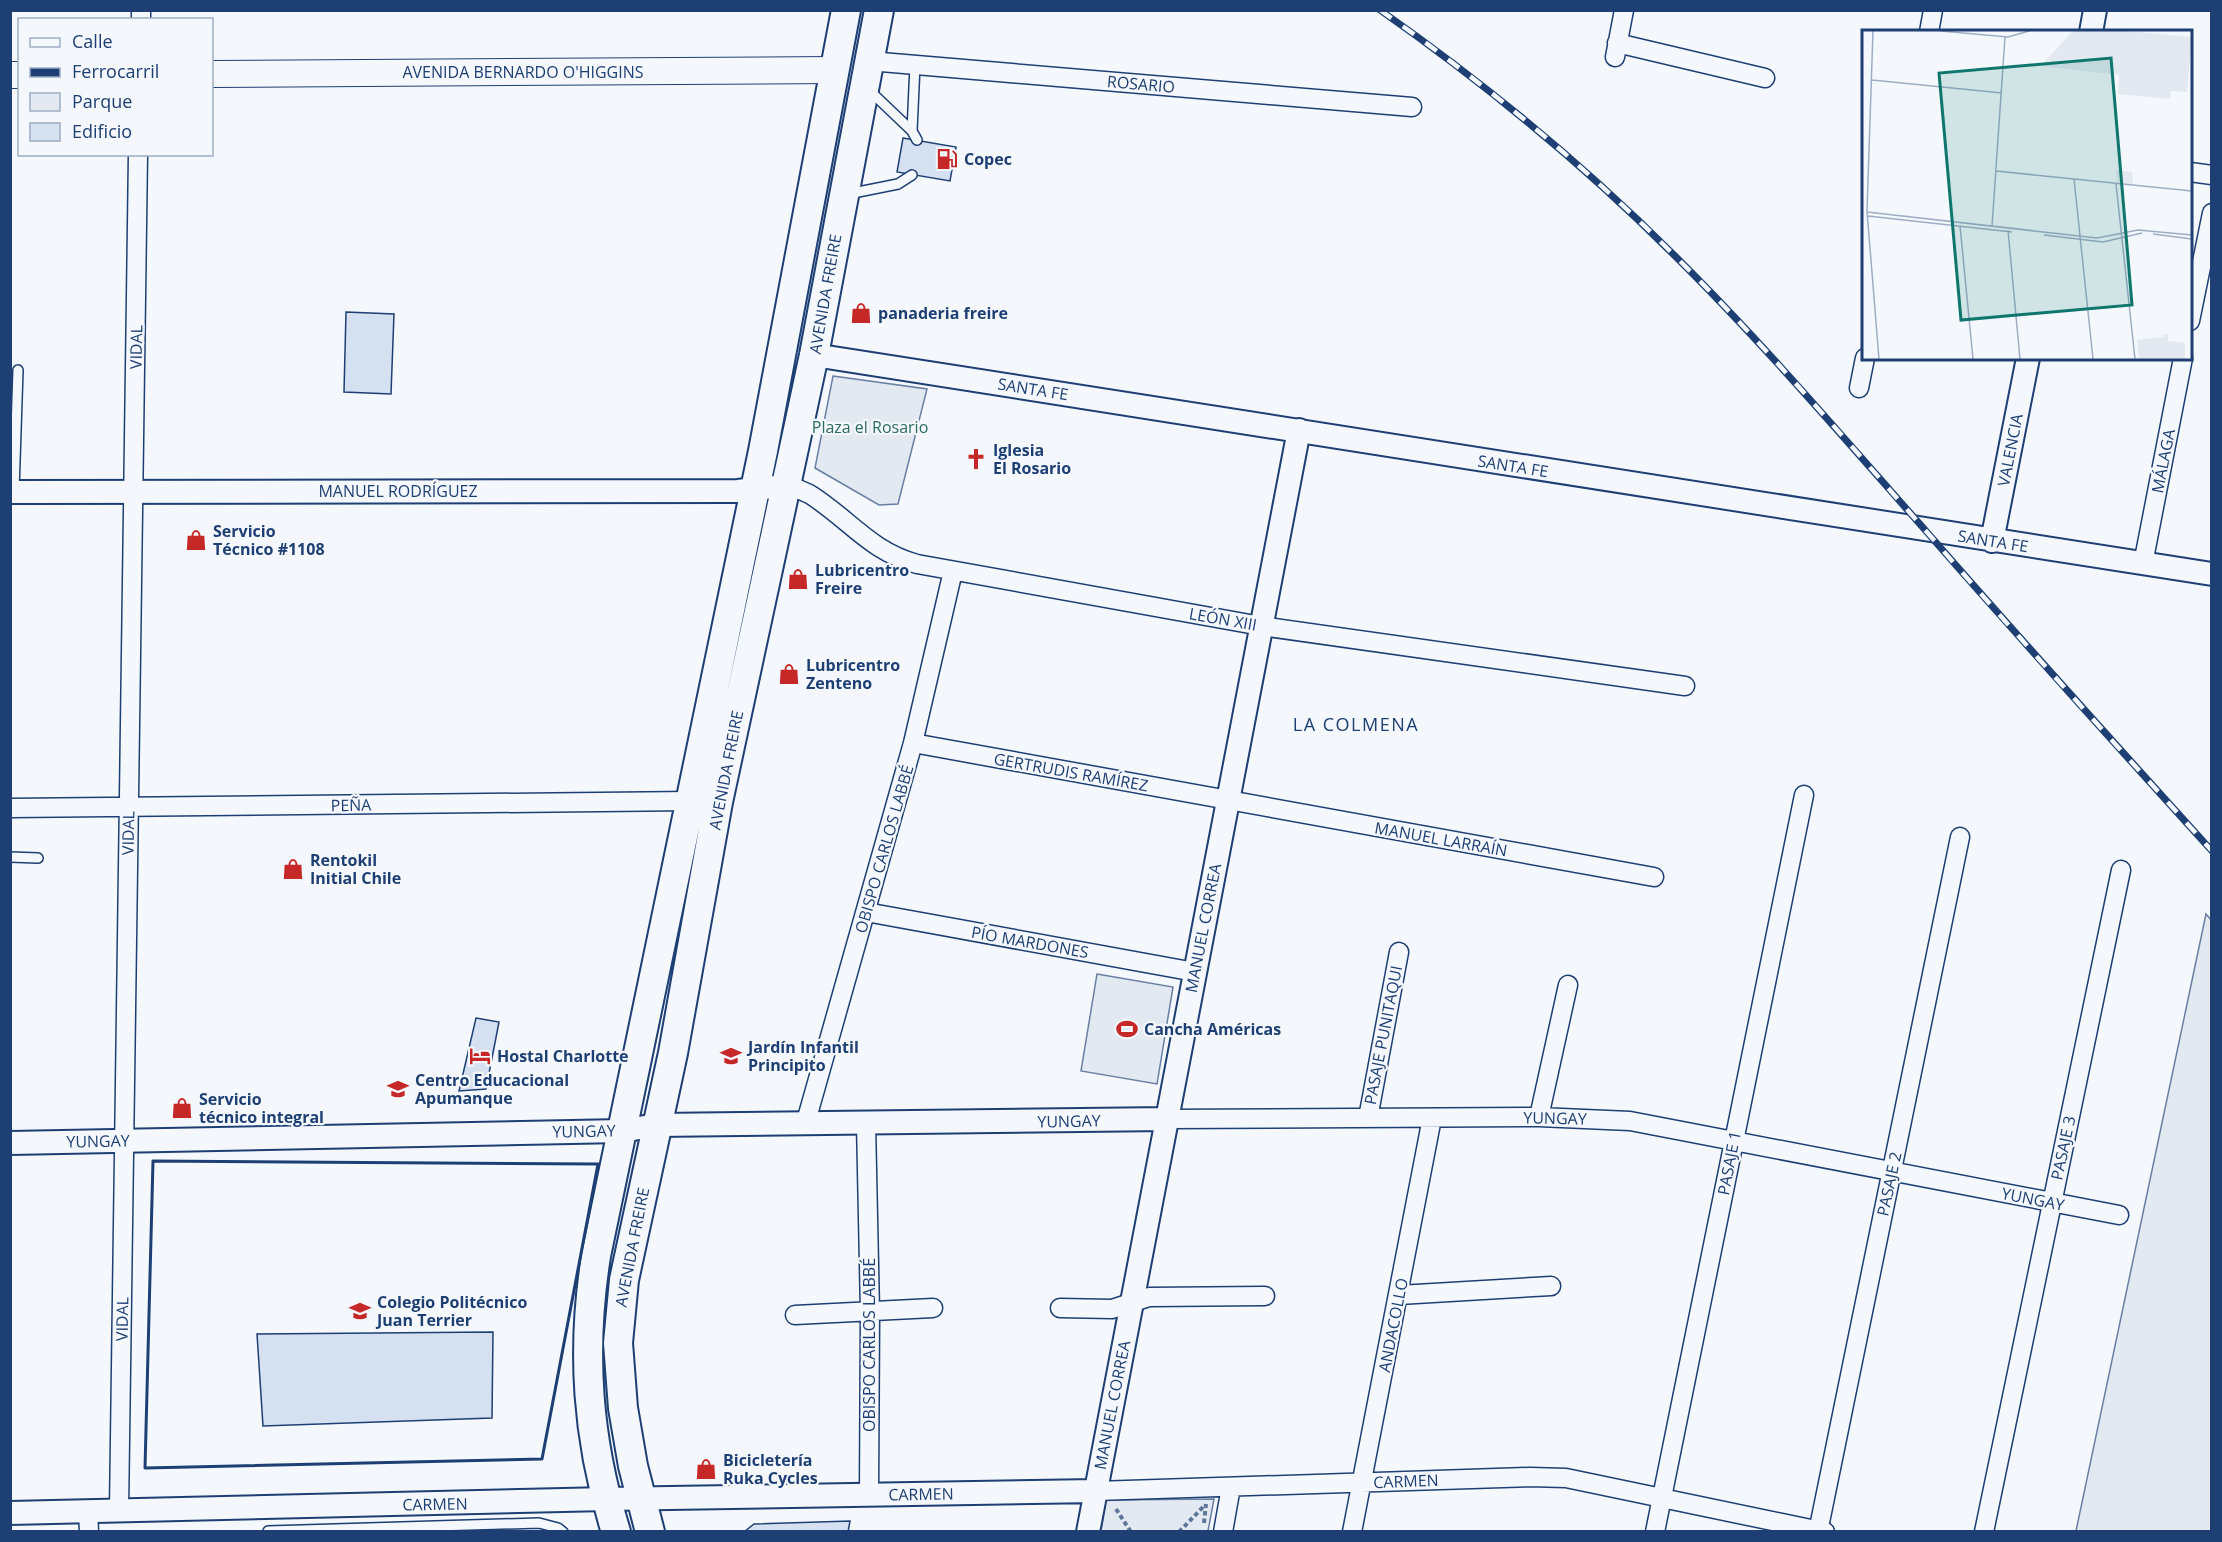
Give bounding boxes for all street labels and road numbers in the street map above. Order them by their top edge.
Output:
street label: AVENIDA BERNARDO O'HIGGINS [402,61,644,83]
street label: ROSARIO [1106,70,1176,98]
street label: AVENIDA FREIRE [804,232,846,356]
street label: VIDAL [125,325,147,369]
street label: SANTA FE [996,373,1070,405]
street label: VALENCIA [1992,411,2028,488]
street label: MÁLAGA [2146,426,2180,495]
street label: SANTA FE [1476,450,1550,482]
street label: MANUEL RODRÍGUEZ [318,480,478,502]
street label: SANTA FE [1956,525,2030,557]
street label: LEÓN XIII [1187,602,1259,636]
street label: AVENIDA FREIRE [704,708,748,832]
street label: GERTRUDIS RAMÍREZ [992,748,1150,796]
street label: OBISPO CARLOS LABBÉ [849,762,919,936]
street label: PEÑA [330,794,372,816]
street label: VIDAL [117,811,139,855]
street label: MANUEL LARRAÍN [1373,816,1509,862]
street label: MANUEL CORREA [1180,861,1226,994]
street label: PÍO MARDONES [970,921,1091,963]
street label: PASAJE PUNITAQUI [1359,964,1407,1106]
street label: YUNGAY [1523,1106,1587,1130]
street label: YUNGAY [1037,1109,1101,1133]
street label: PASAJE 3 [2045,1114,2081,1182]
street label: YUNGAY [552,1119,616,1143]
street label: YUNGAY [66,1129,130,1153]
street label: PASAJE 1 [1712,1129,1746,1197]
street label: PASAJE 2 [1871,1150,1907,1218]
street label: YUNGAY [2000,1182,2066,1216]
street label: AVENIDA FREIRE [610,1185,654,1309]
street label: OBISPO CARLOS LABBÉ [858,1258,880,1432]
street label: ANDACOLLO [1373,1276,1413,1374]
street label: VIDAL [111,1297,133,1341]
street label: MANUEL CORREA [1089,1338,1135,1471]
street label: CARMEN [1373,1469,1439,1493]
street label: CARMEN [888,1482,954,1506]
street label: CARMEN [402,1492,468,1516]

